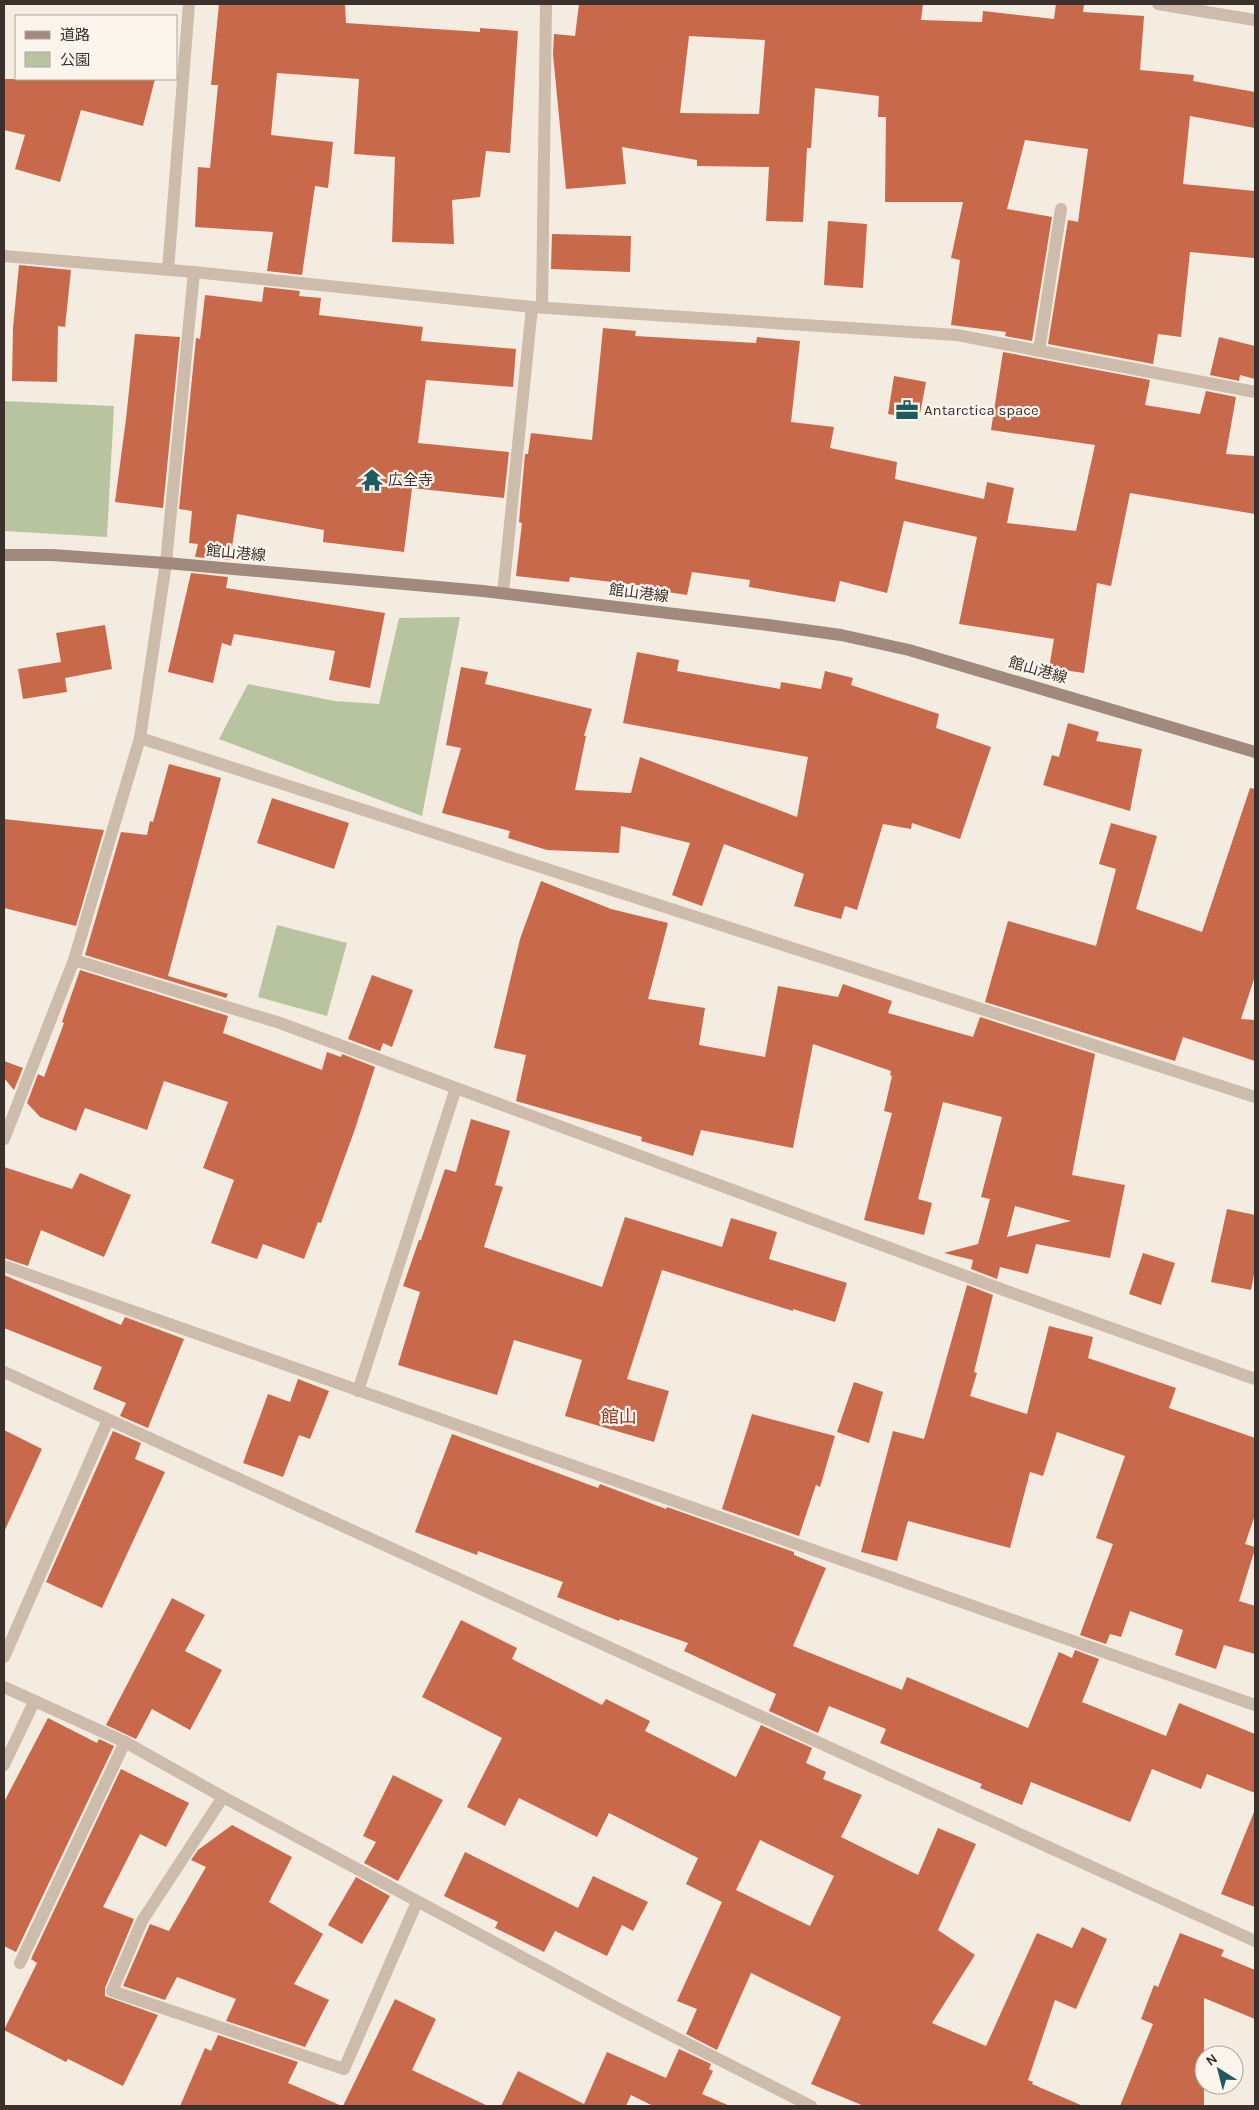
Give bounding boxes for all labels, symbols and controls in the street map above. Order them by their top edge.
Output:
legend [15,15,178,80]
text: 道路 [60,26,90,44]
text: 公園 [60,51,90,69]
office icon: Antarctica space [894,397,920,423]
place label: Antarctica space [924,401,1039,419]
temple icon: 広全寺 [359,467,385,493]
place label: 広全寺 [388,471,433,489]
street label: 館山港線 [205,541,267,565]
street label: 館山港線 [608,580,670,606]
street label: 館山港線 [1007,653,1069,687]
district label: 館山 [601,1406,637,1428]
north arrow [1194,2045,1244,2095]
text: N [1203,2050,1221,2070]

